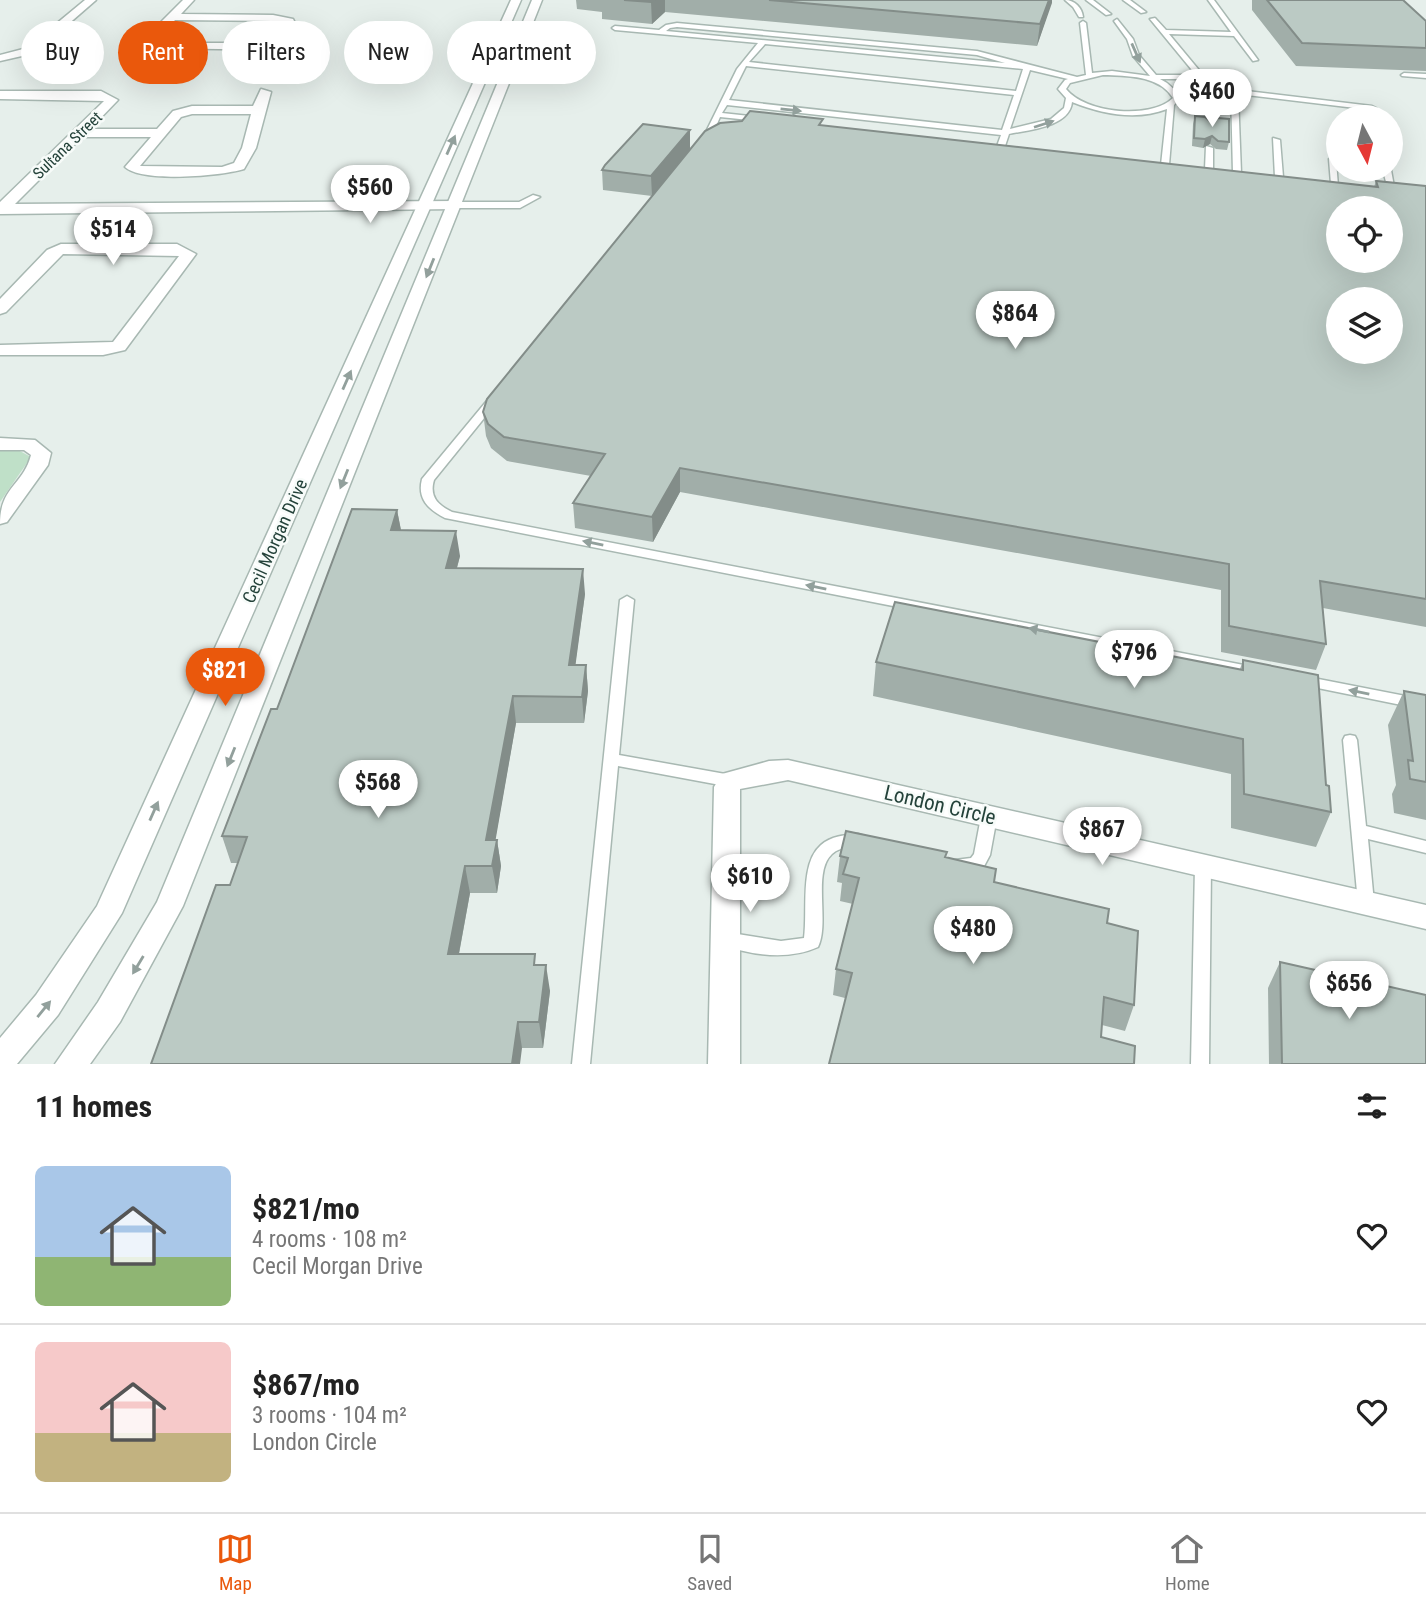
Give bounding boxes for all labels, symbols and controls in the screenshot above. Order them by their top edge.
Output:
chip: Buy [21,21,104,84]
chip: Rent [118,21,208,84]
chip: Filters [222,21,330,84]
chip: New [344,21,433,84]
chip: Apartment [447,21,596,84]
one-way arrow [1130,43,1142,63]
pin: $460 [1171,69,1253,129]
text: $460 [1189,78,1235,105]
one-way arrow [780,104,802,115]
north arrow [1326,105,1404,182]
map controls [1326,105,1403,364]
street label: Sultana Street [29,108,106,183]
one-way arrow [1034,118,1055,129]
one-way arrow [446,134,457,155]
pin: $560 [329,166,411,225]
text: $560 [347,174,393,201]
button: locate [1326,196,1403,273]
pin: $514 [72,208,154,267]
text: $514 [90,216,136,243]
one-way arrow [425,258,436,279]
button: layers [1326,287,1403,364]
pin: $864 [974,292,1056,351]
text: $864 [992,300,1038,327]
one-way arrow [341,370,353,390]
one-way arrow [339,468,350,489]
street label: Cecil Morgan Drive [238,476,311,606]
one-way arrow [582,538,604,549]
one-way arrow [805,581,827,592]
one-way arrow [1028,624,1050,635]
pin: $796 [1093,630,1175,690]
text: $796 [1111,639,1157,666]
pin: $821 [184,648,266,708]
text: $821 [202,657,248,684]
one-way arrow [1348,686,1370,697]
one-way arrow [225,747,236,768]
pin: $568 [337,760,419,820]
text: $568 [355,769,401,796]
street label: London Circle [882,780,998,830]
one-way arrow [148,801,160,821]
pin: $867 [1061,808,1143,867]
text: $867 [1079,816,1125,843]
pin: $610 [709,855,791,914]
text: $610 [727,863,773,890]
pin: $480 [932,906,1014,966]
text: $480 [950,915,996,942]
one-way arrow [131,955,144,974]
pin: $656 [1308,962,1390,1021]
text: $656 [1326,970,1372,997]
one-way arrow [36,1001,51,1018]
icon: filters [1353,1087,1391,1125]
text: 11 homes [35,1089,152,1124]
text: $821/mo [252,1191,360,1226]
icon: home [91,1194,175,1278]
icon: heart [1353,1217,1391,1255]
text: 4 rooms · 108 m² [252,1226,407,1253]
text: Cecil Morgan Drive [252,1253,423,1280]
text: $867/mo [252,1367,360,1402]
icon: home [91,1370,175,1454]
icon: heart [1353,1393,1391,1431]
text: 3 rooms · 104 m² [252,1402,407,1429]
text: London Circle [252,1429,377,1456]
tab: Map [216,1530,254,1595]
tab: Saved [687,1530,732,1595]
tab: Home [1165,1530,1210,1595]

